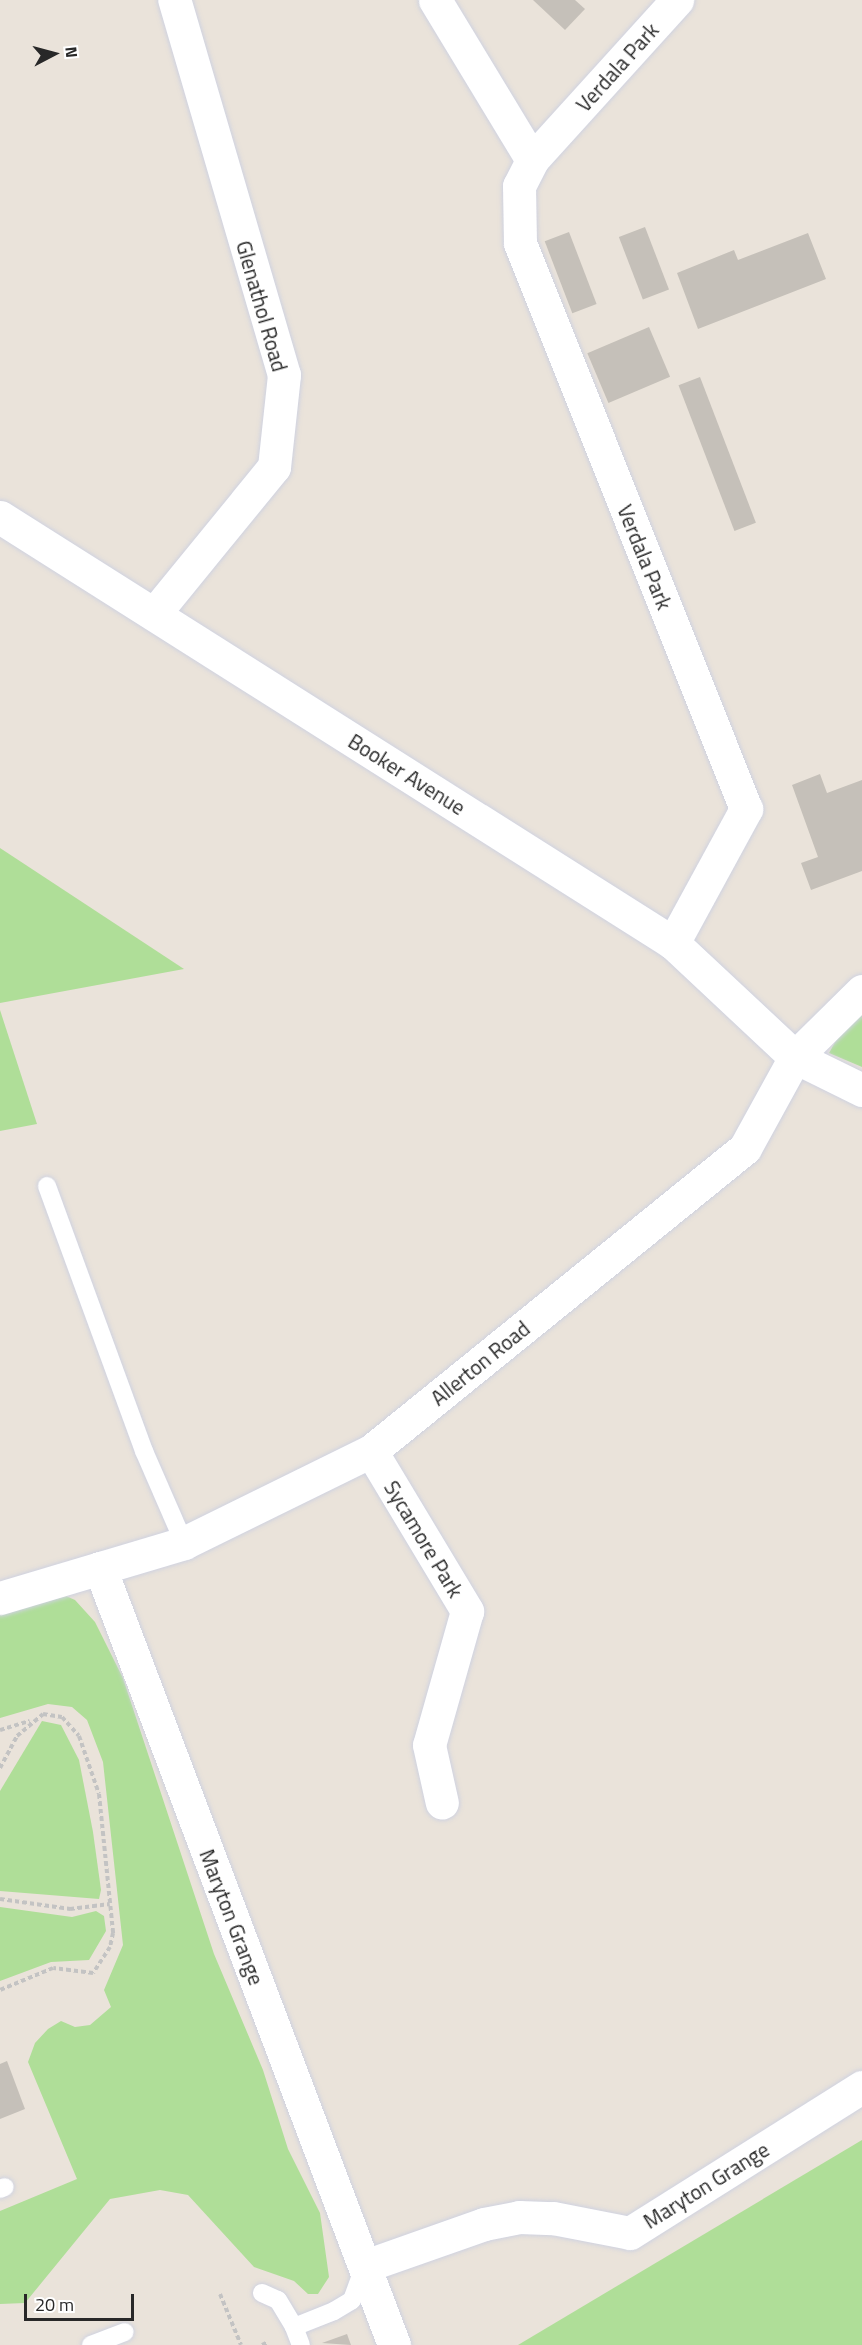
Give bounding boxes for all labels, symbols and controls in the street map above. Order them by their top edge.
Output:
street label: Verdala Park [571,17,663,117]
north arrow [24,24,84,84]
text: N [59,45,84,59]
street label: Glenathol Road [231,238,293,374]
street label: Verdala Park [613,501,677,613]
street label: Booker Avenue [344,728,470,820]
street label: Allerton Road [425,1315,535,1411]
street label: Sycamore Park [379,1476,469,1602]
street label: Maryton Grange [195,1846,269,1988]
street label: Maryton Grange [639,2136,773,2234]
scale bar [27,2282,136,2320]
text: 20 m [35,2291,74,2318]

